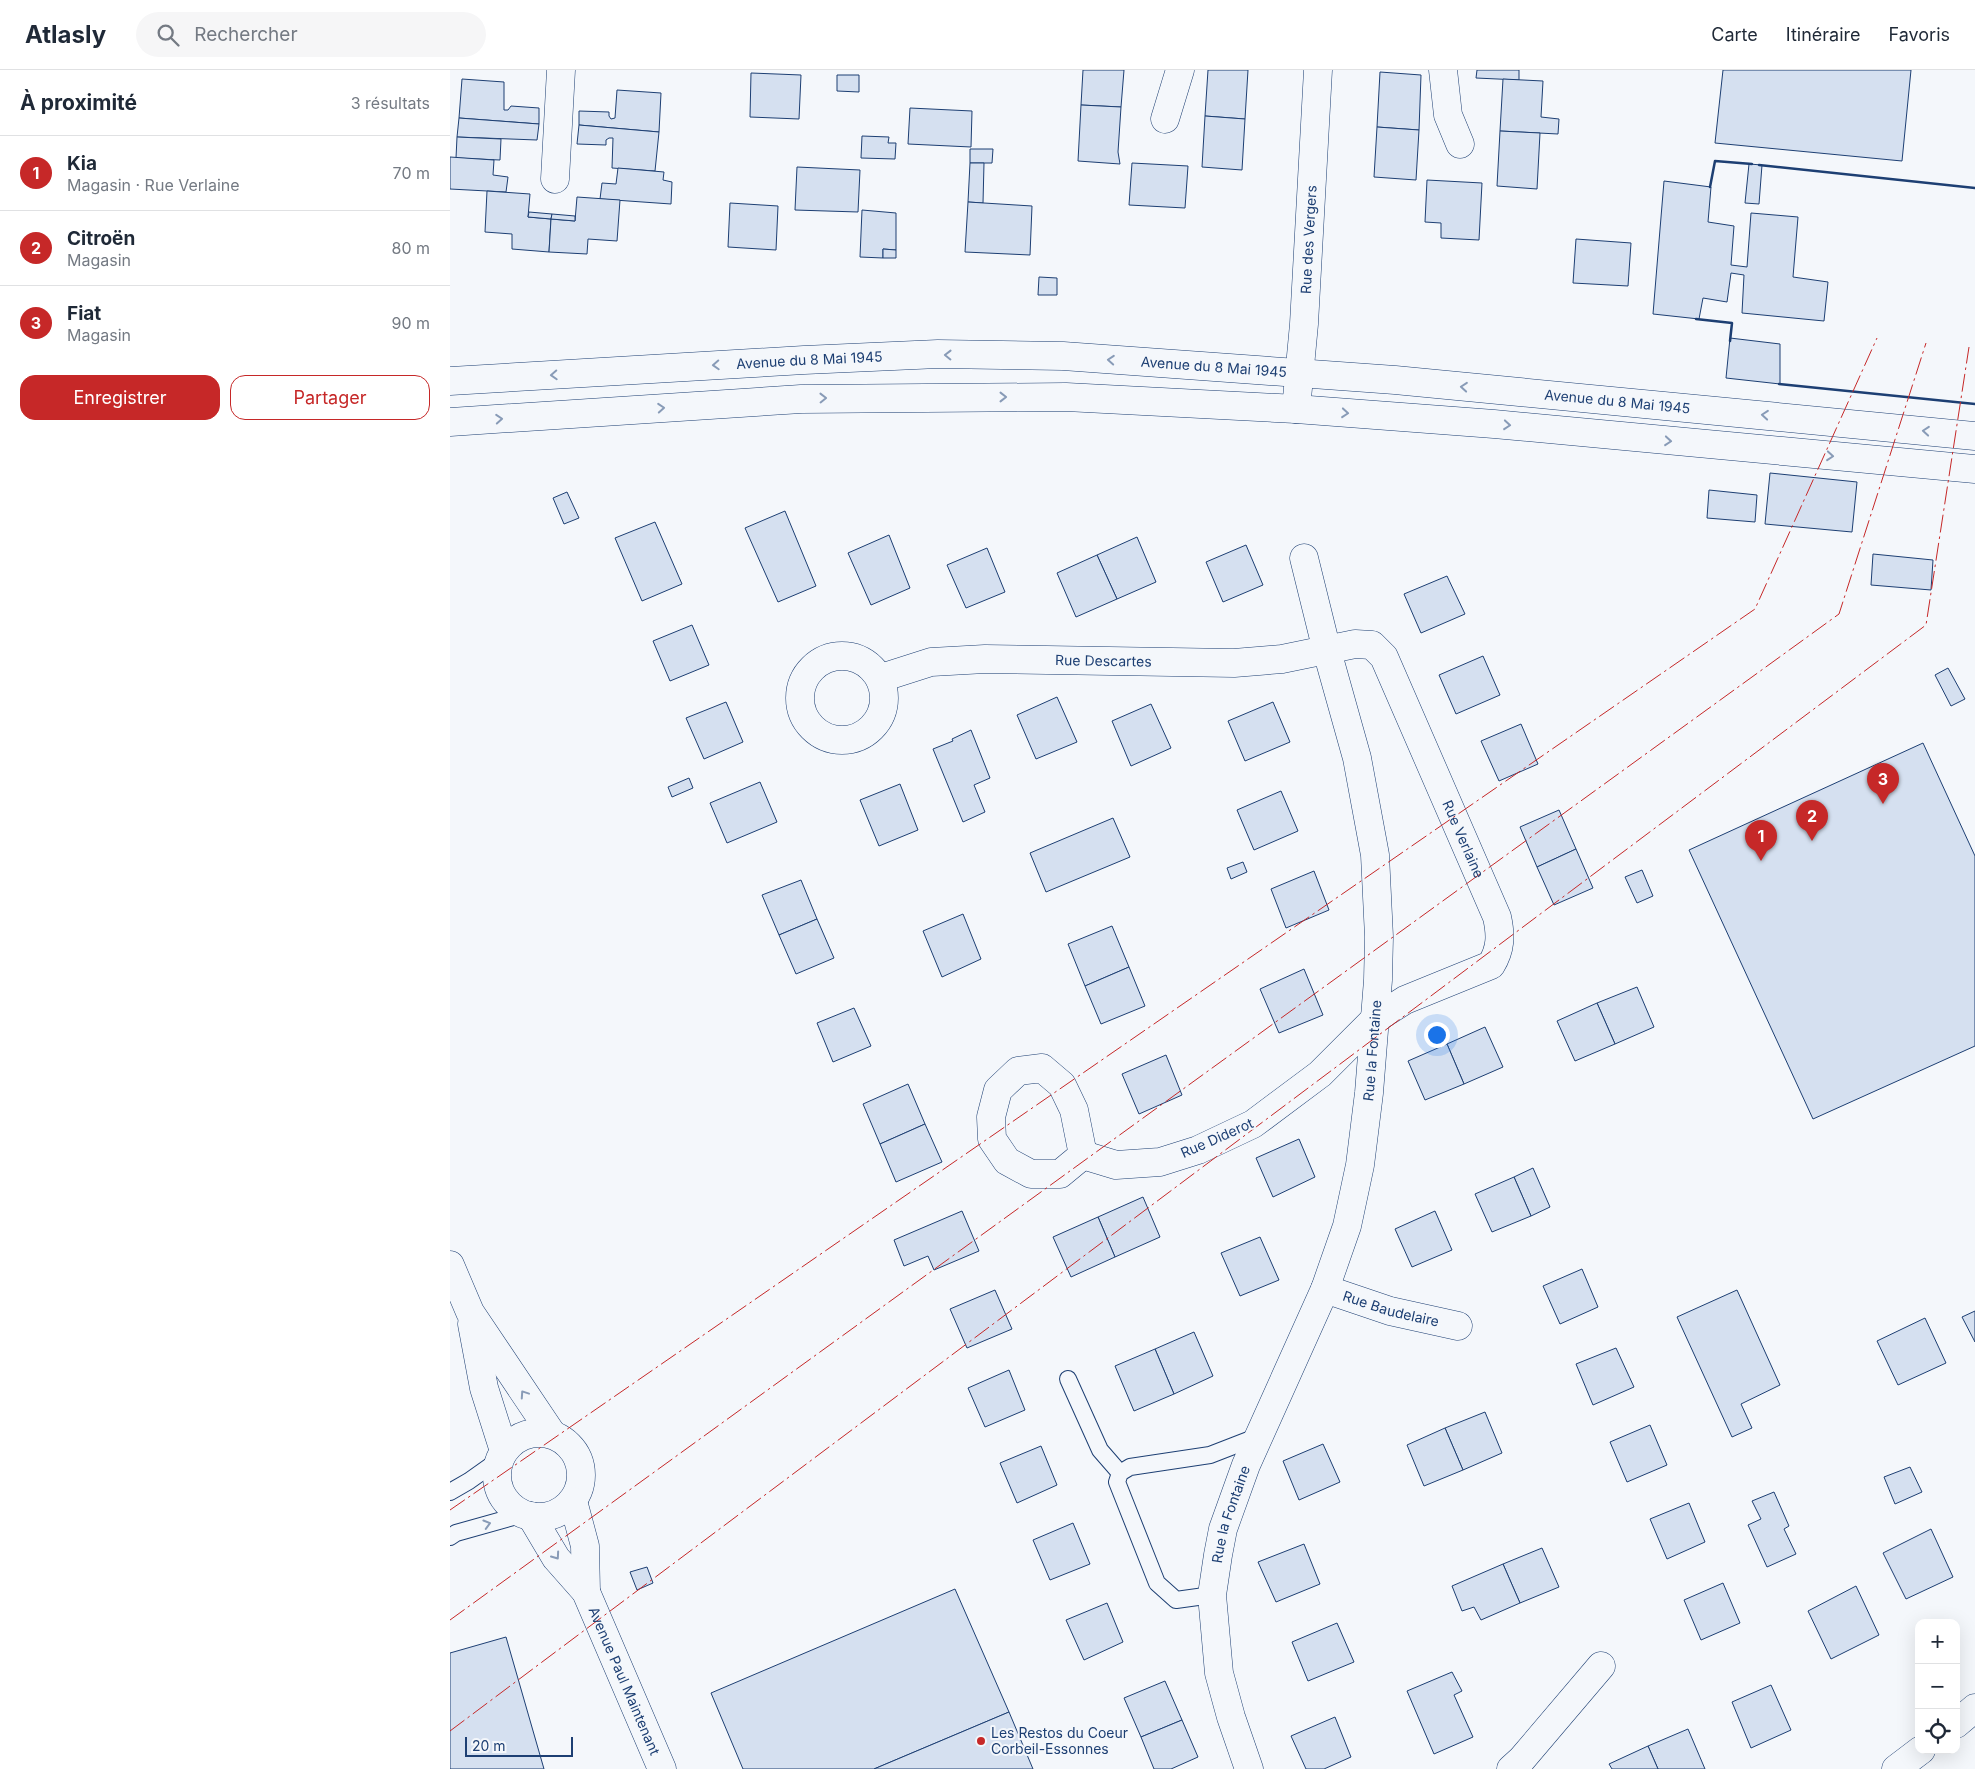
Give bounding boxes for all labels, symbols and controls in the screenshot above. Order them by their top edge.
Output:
search box [136,12,486,57]
text: Atlasly [25,20,106,49]
icon: search [154,21,182,49]
text: Rechercher [194,23,298,46]
text: Carte [1711,24,1758,45]
text: Itinéraire [1786,24,1860,45]
text: Favoris [1888,24,1950,45]
text: À proximité [20,90,137,115]
text: 3 résultats [351,93,430,113]
text: Kia [67,152,97,175]
text: 1 [33,163,39,183]
text: 70 m [393,163,430,183]
text: Magasin · Rue Verlaine [67,175,240,195]
street label: Rue des Vergers [1297,185,1320,294]
text: Citroën [67,227,135,250]
text: 2 [31,238,41,258]
text: 80 m [391,238,430,258]
text: Magasin [67,250,131,270]
text: Fiat [67,302,101,325]
text: 3 [31,313,41,333]
text: 90 m [391,313,430,333]
text: Magasin [67,325,131,345]
street label: Avenue du 8 Mai 1945 [736,347,883,372]
one-way arrow [944,349,952,360]
street label: Avenue du 8 Mai 1945 [1140,353,1287,380]
one-way arrow [1106,354,1114,365]
one-way arrow [712,359,720,370]
one-way arrow [549,369,557,380]
button: Enregistrer [20,375,220,420]
button: Partager [230,375,430,420]
one-way arrow [1459,381,1467,392]
street label: Avenue du 8 Mai 1945 [1544,385,1691,416]
one-way arrow [1000,392,1007,402]
one-way arrow [820,393,827,403]
one-way arrow [657,403,665,414]
one-way arrow [1341,408,1349,419]
one-way arrow [1760,410,1768,421]
one-way arrow [495,413,503,424]
one-way arrow [1503,420,1511,431]
one-way arrow [1922,426,1930,437]
one-way arrow [1665,435,1673,446]
one-way arrow [1826,450,1834,461]
street label: Rue Descartes [1055,651,1152,670]
pin: 3 [1867,763,1899,804]
street label: Rue Verlaine [1439,798,1488,881]
pin: 2 [1796,800,1828,841]
pin: 1 [1745,820,1777,861]
street label: Rue la Fontaine [1359,999,1384,1102]
your location [1424,1022,1450,1048]
street label: Rue Diderot [1178,1114,1256,1161]
street label: Rue Baudelaire [1341,1287,1441,1330]
one-way arrow [521,1390,531,1399]
street label: Rue la Fontaine [1208,1463,1253,1564]
one-way arrow [482,1520,490,1530]
one-way arrow [550,1550,559,1560]
street label: Avenue Paul Maintenant [585,1604,664,1758]
map controls [1915,1619,1960,1754]
button: + [1915,1619,1960,1664]
button: − [1915,1664,1960,1709]
button: locate [1915,1709,1960,1754]
place label: Les Restos du Coeur Corbeil-Essonnes [991,1724,1128,1757]
scale bar [465,1734,572,1757]
marker: Les Restos du Coeur Corbeil-Essonnes [975,1735,987,1747]
text: 20 m [472,1737,506,1754]

